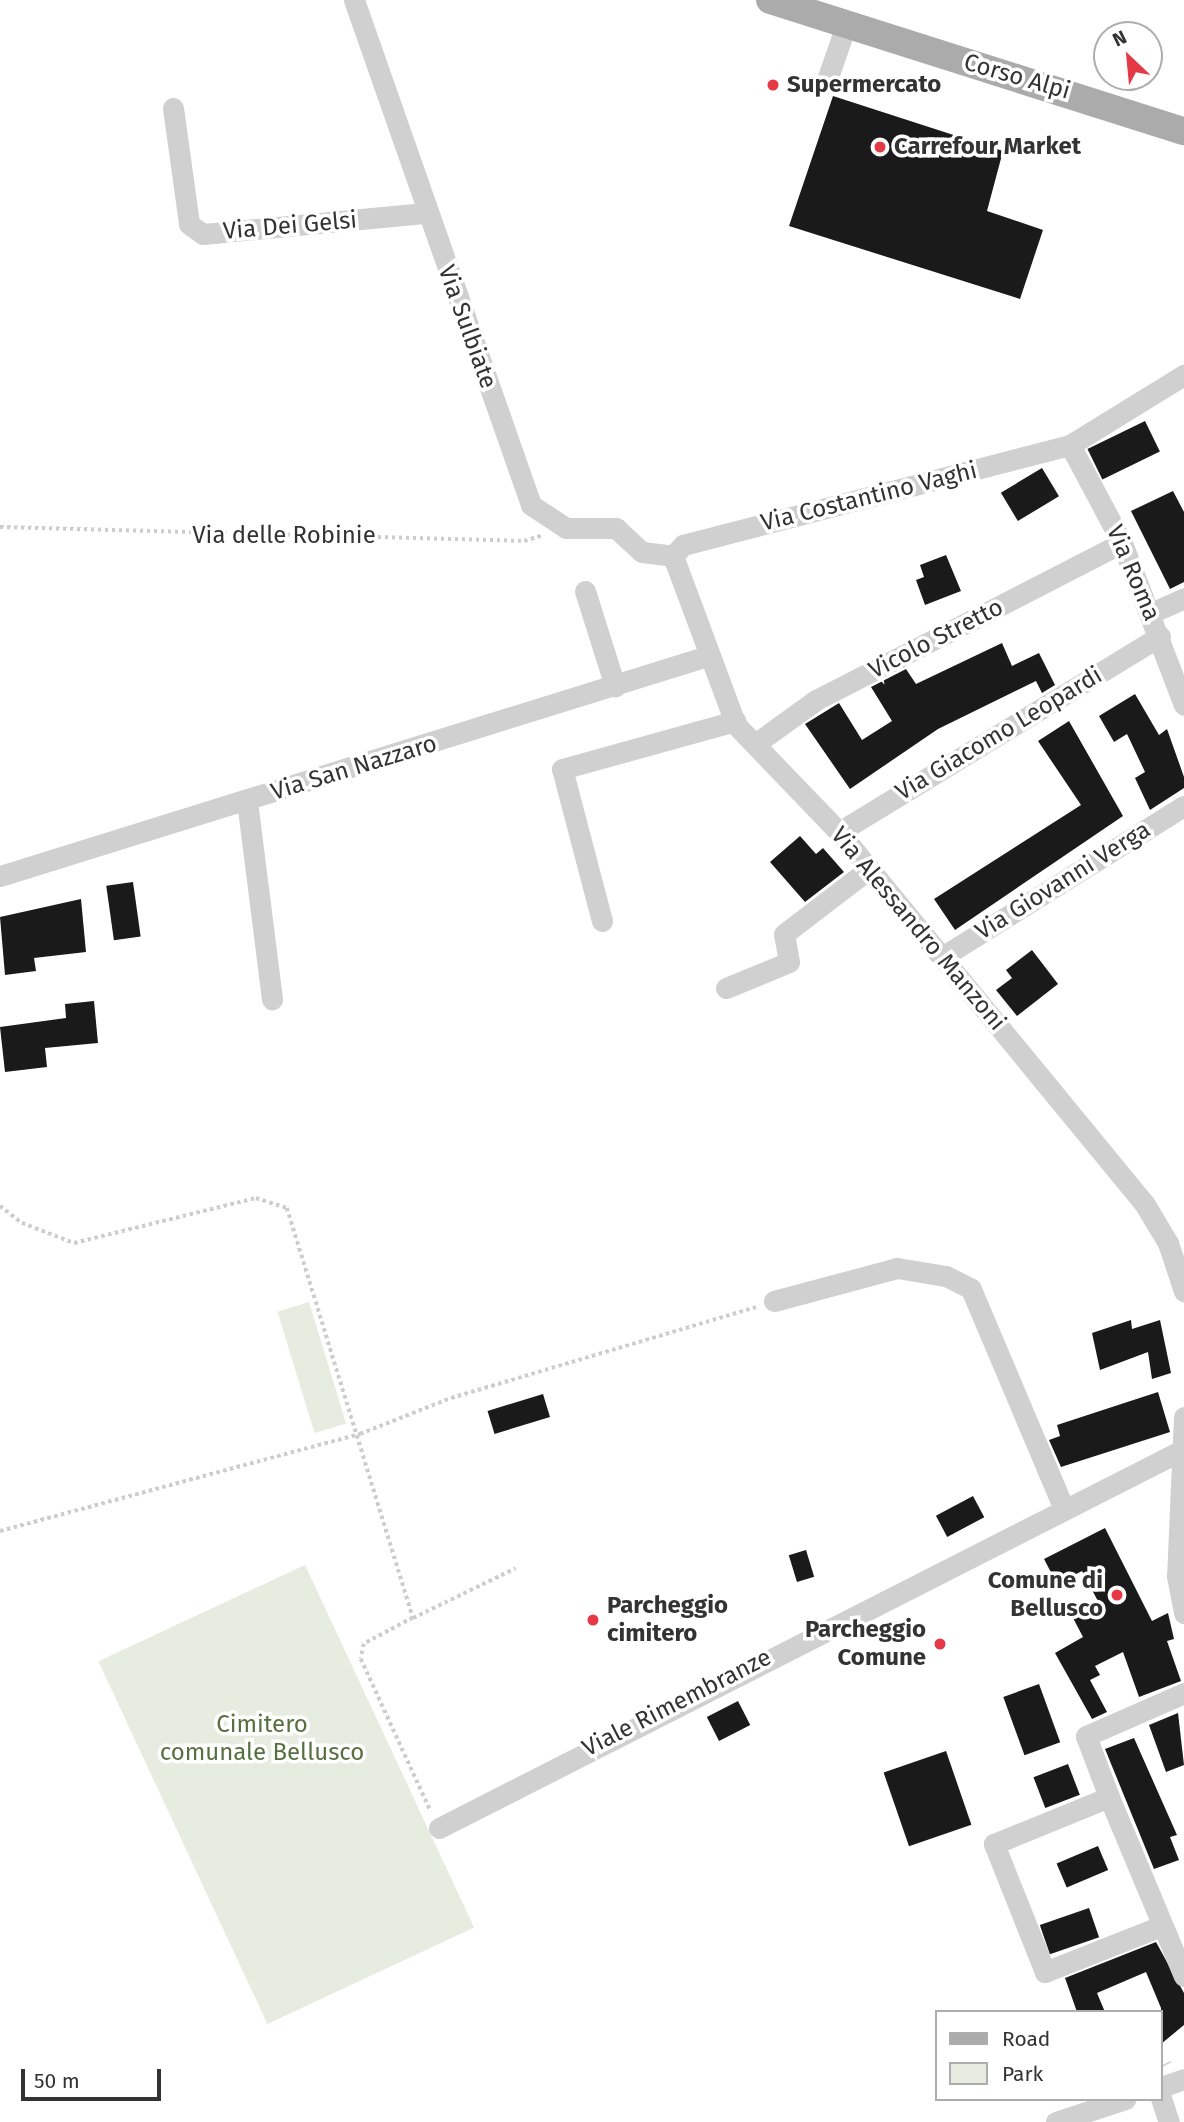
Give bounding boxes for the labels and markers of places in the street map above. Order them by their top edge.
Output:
place label: Supermercato [787,71,941,99]
marker: Supermercato [765,77,781,93]
place label: Carrefour Market [894,133,1081,161]
marker: Carrefour Market [872,139,888,155]
place label: Comune di Bellusco [988,1567,1103,1623]
marker: Comune di Bellusco [1109,1587,1125,1603]
place label: Parcheggio cimitero [607,1592,728,1648]
marker: Parcheggio cimitero [585,1612,601,1628]
place label: Parcheggio Comune [805,1616,926,1672]
marker: Parcheggio Comune [932,1636,948,1652]

